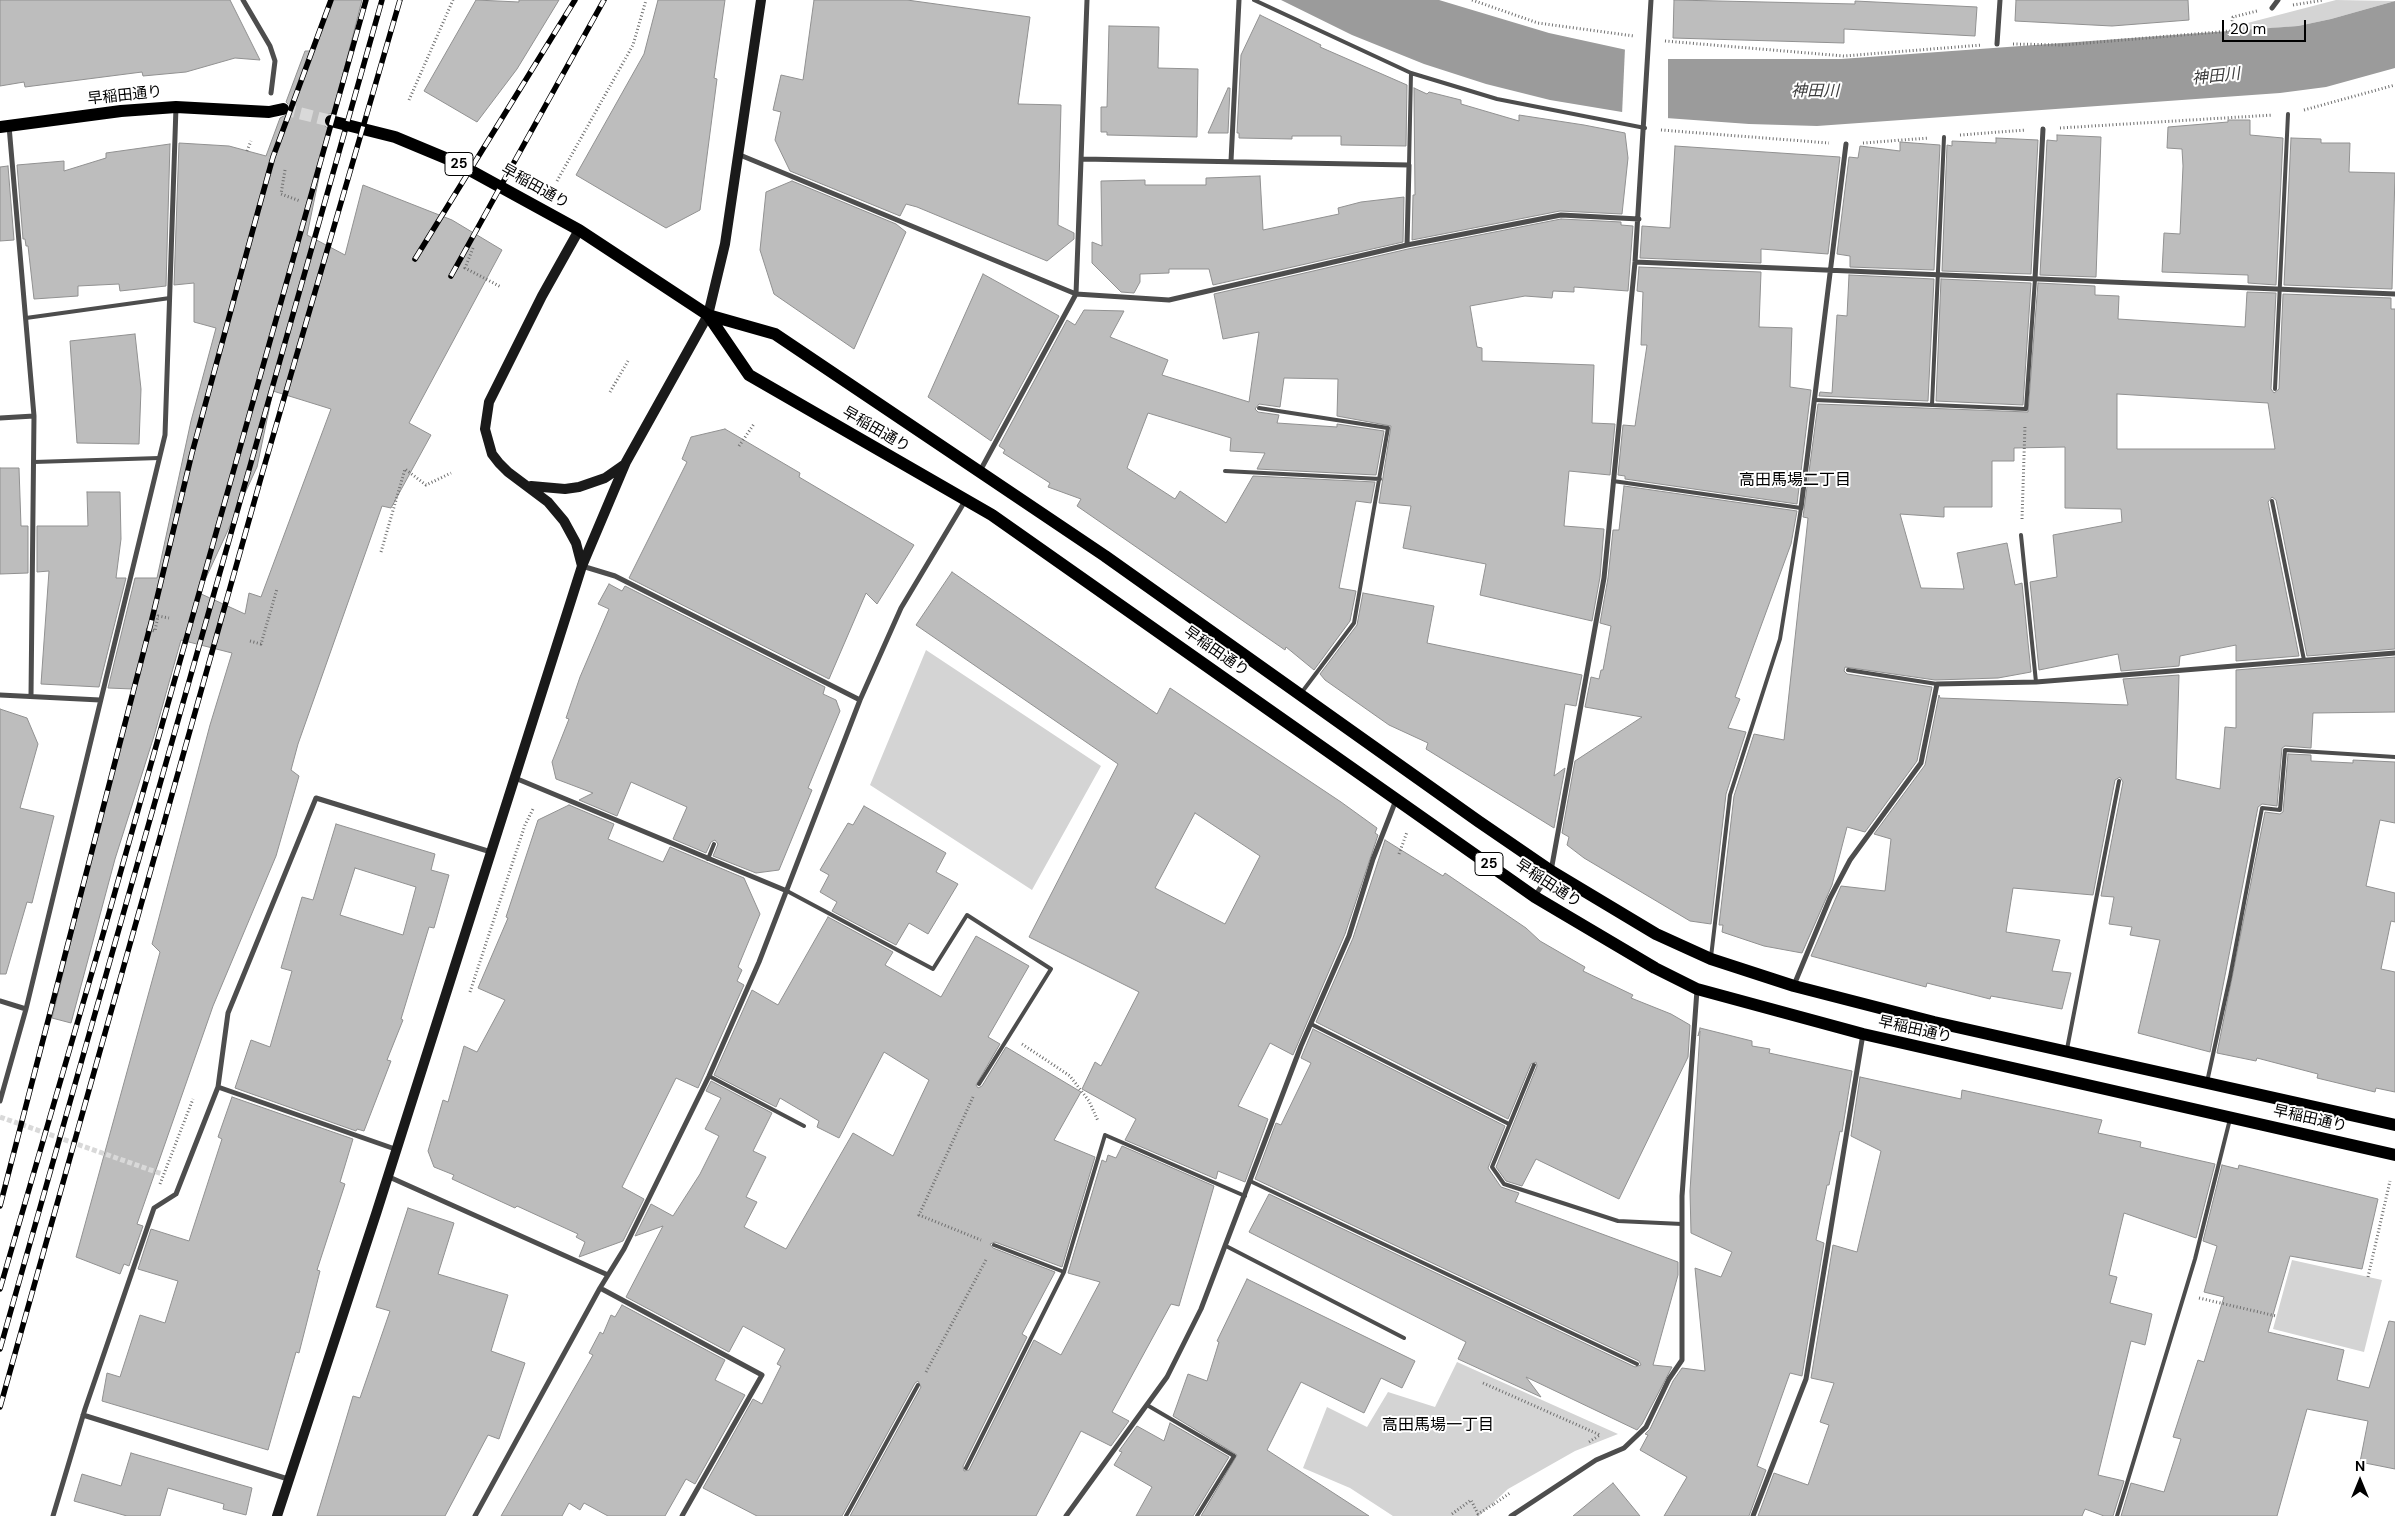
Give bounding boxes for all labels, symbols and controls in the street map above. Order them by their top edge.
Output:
scale bar [2225,10,2309,42]
text: 20 m [2230,19,2266,39]
water label: 神田川 [2191,65,2241,89]
water label: 神田川 [1791,82,1839,102]
street label: 早稲田通り [87,83,163,109]
road number: 25 [445,152,473,175]
street label: 早稲田通り [498,161,572,213]
street label: 早稲田通り [839,403,913,457]
district label: 高田馬場二丁目 [1739,471,1851,491]
street label: 早稲田通り [1180,623,1252,681]
road number: 25 [1475,852,1503,876]
street label: 早稲田通り [1512,856,1584,912]
street label: 早稲田通り [1876,1013,1954,1047]
street label: 早稲田通り [2271,1102,2349,1136]
district label: 高田馬場一丁目 [1382,1416,1494,1436]
north arrow [2335,1456,2385,1506]
text: N [2355,1457,2365,1475]

